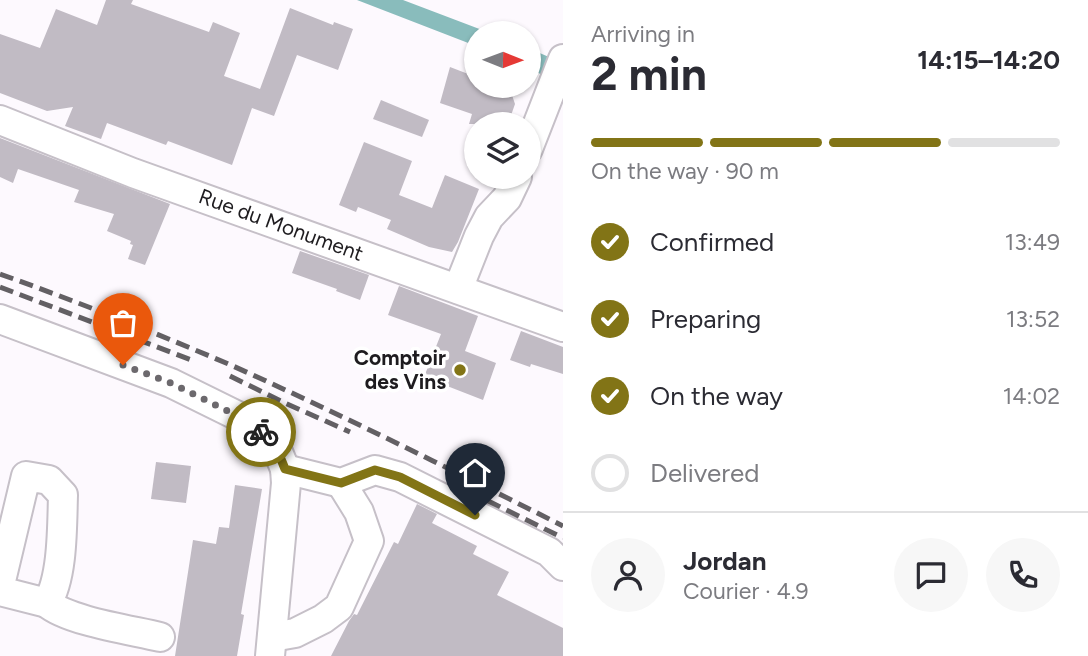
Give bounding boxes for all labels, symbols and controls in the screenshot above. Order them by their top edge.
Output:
text: Arriving in [591,20,695,48]
north arrow [464,21,541,98]
map controls [464,21,541,189]
text: 14:15–14:20 [917,44,1060,76]
text: 2 min [591,46,707,102]
button: layers [464,112,541,189]
text: On the way · 90 m [591,157,779,185]
street label: Rue du Monument [196,183,367,266]
icon: check [591,223,629,261]
text: Confirmed [650,226,774,258]
text: 13:49 [1005,228,1060,256]
pin [93,293,153,365]
icon: check [591,300,629,338]
text: Preparing [650,303,761,335]
icon: bag [104,304,142,342]
text: 13:52 [1006,305,1060,333]
place label: Comptoir des Vins [354,345,446,394]
marker: Comptoir des Vins [452,362,468,378]
icon: check [591,377,629,415]
text: On the way [650,380,783,412]
text: 14:02 [1003,382,1060,410]
courier [226,397,296,467]
icon: bike [242,413,280,451]
pin [445,443,505,515]
icon: home [456,454,494,492]
text: Delivered [650,457,759,489]
button: person [591,538,665,612]
button: chat [894,538,968,612]
button: phone [986,538,1060,612]
text: Jordan [683,545,766,577]
text: Courier · 4.9 [683,577,809,605]

